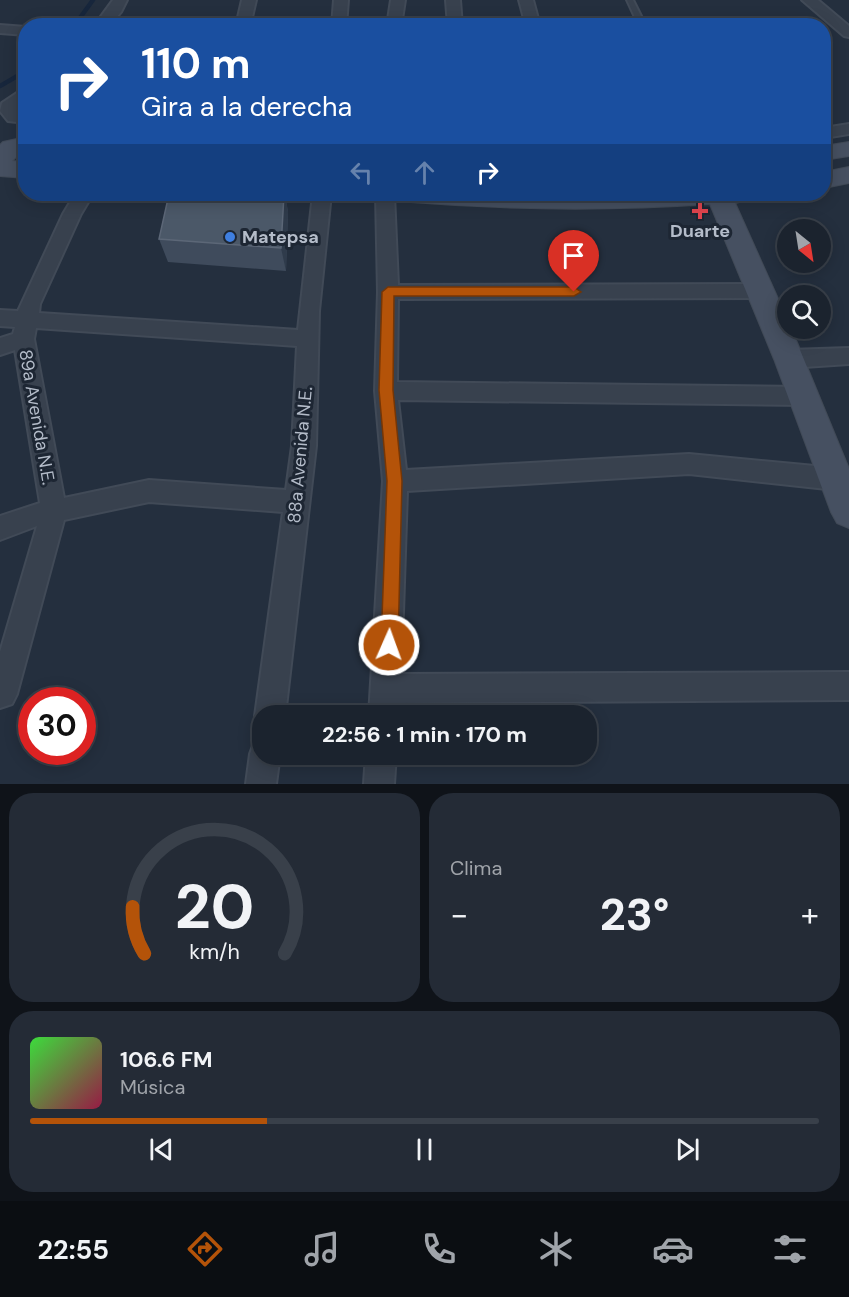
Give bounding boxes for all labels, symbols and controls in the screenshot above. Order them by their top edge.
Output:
text: 110 m [141,36,251,91]
icon: right [42,42,120,120]
text: Gira a la derecha [141,89,352,124]
icon: left [345,156,378,189]
icon: ahead [408,156,441,189]
icon: right [471,156,504,189]
marker: Duarte [693,204,707,218]
place label: Duarte [670,219,730,243]
north arrow [777,219,831,273]
map controls [777,219,831,339]
place label: Matepsa [242,225,319,249]
marker: Matepsa [223,230,237,244]
pin [548,230,599,292]
icon: arrive [557,239,590,272]
button: search [777,285,831,339]
street label: 89a Avenida N.E. [13,348,61,486]
street label: 88a Avenida N.E. [282,386,318,524]
position arrow [357,613,421,677]
speed limit sign: 30 [18,687,96,765]
text: 22:56 · 1 min · 170 m [322,720,527,749]
text: Clima [450,855,502,881]
text: 20 [175,866,254,947]
text: 23° [600,885,669,944]
text: − [450,893,468,936]
text: + [801,893,819,936]
text: km/h [189,939,240,967]
text: 106.6 FM [120,1045,212,1074]
text: Música [120,1074,185,1100]
icon: previous [145,1133,178,1166]
icon: pause [408,1133,441,1166]
icon: next [671,1133,704,1166]
icon: directions [184,1228,226,1270]
icon: music [301,1228,343,1270]
icon: phone [418,1228,460,1270]
icon: climate [535,1228,577,1270]
icon: car [652,1228,694,1270]
icon: filters [769,1228,811,1270]
text: 22:55 [38,1232,109,1267]

